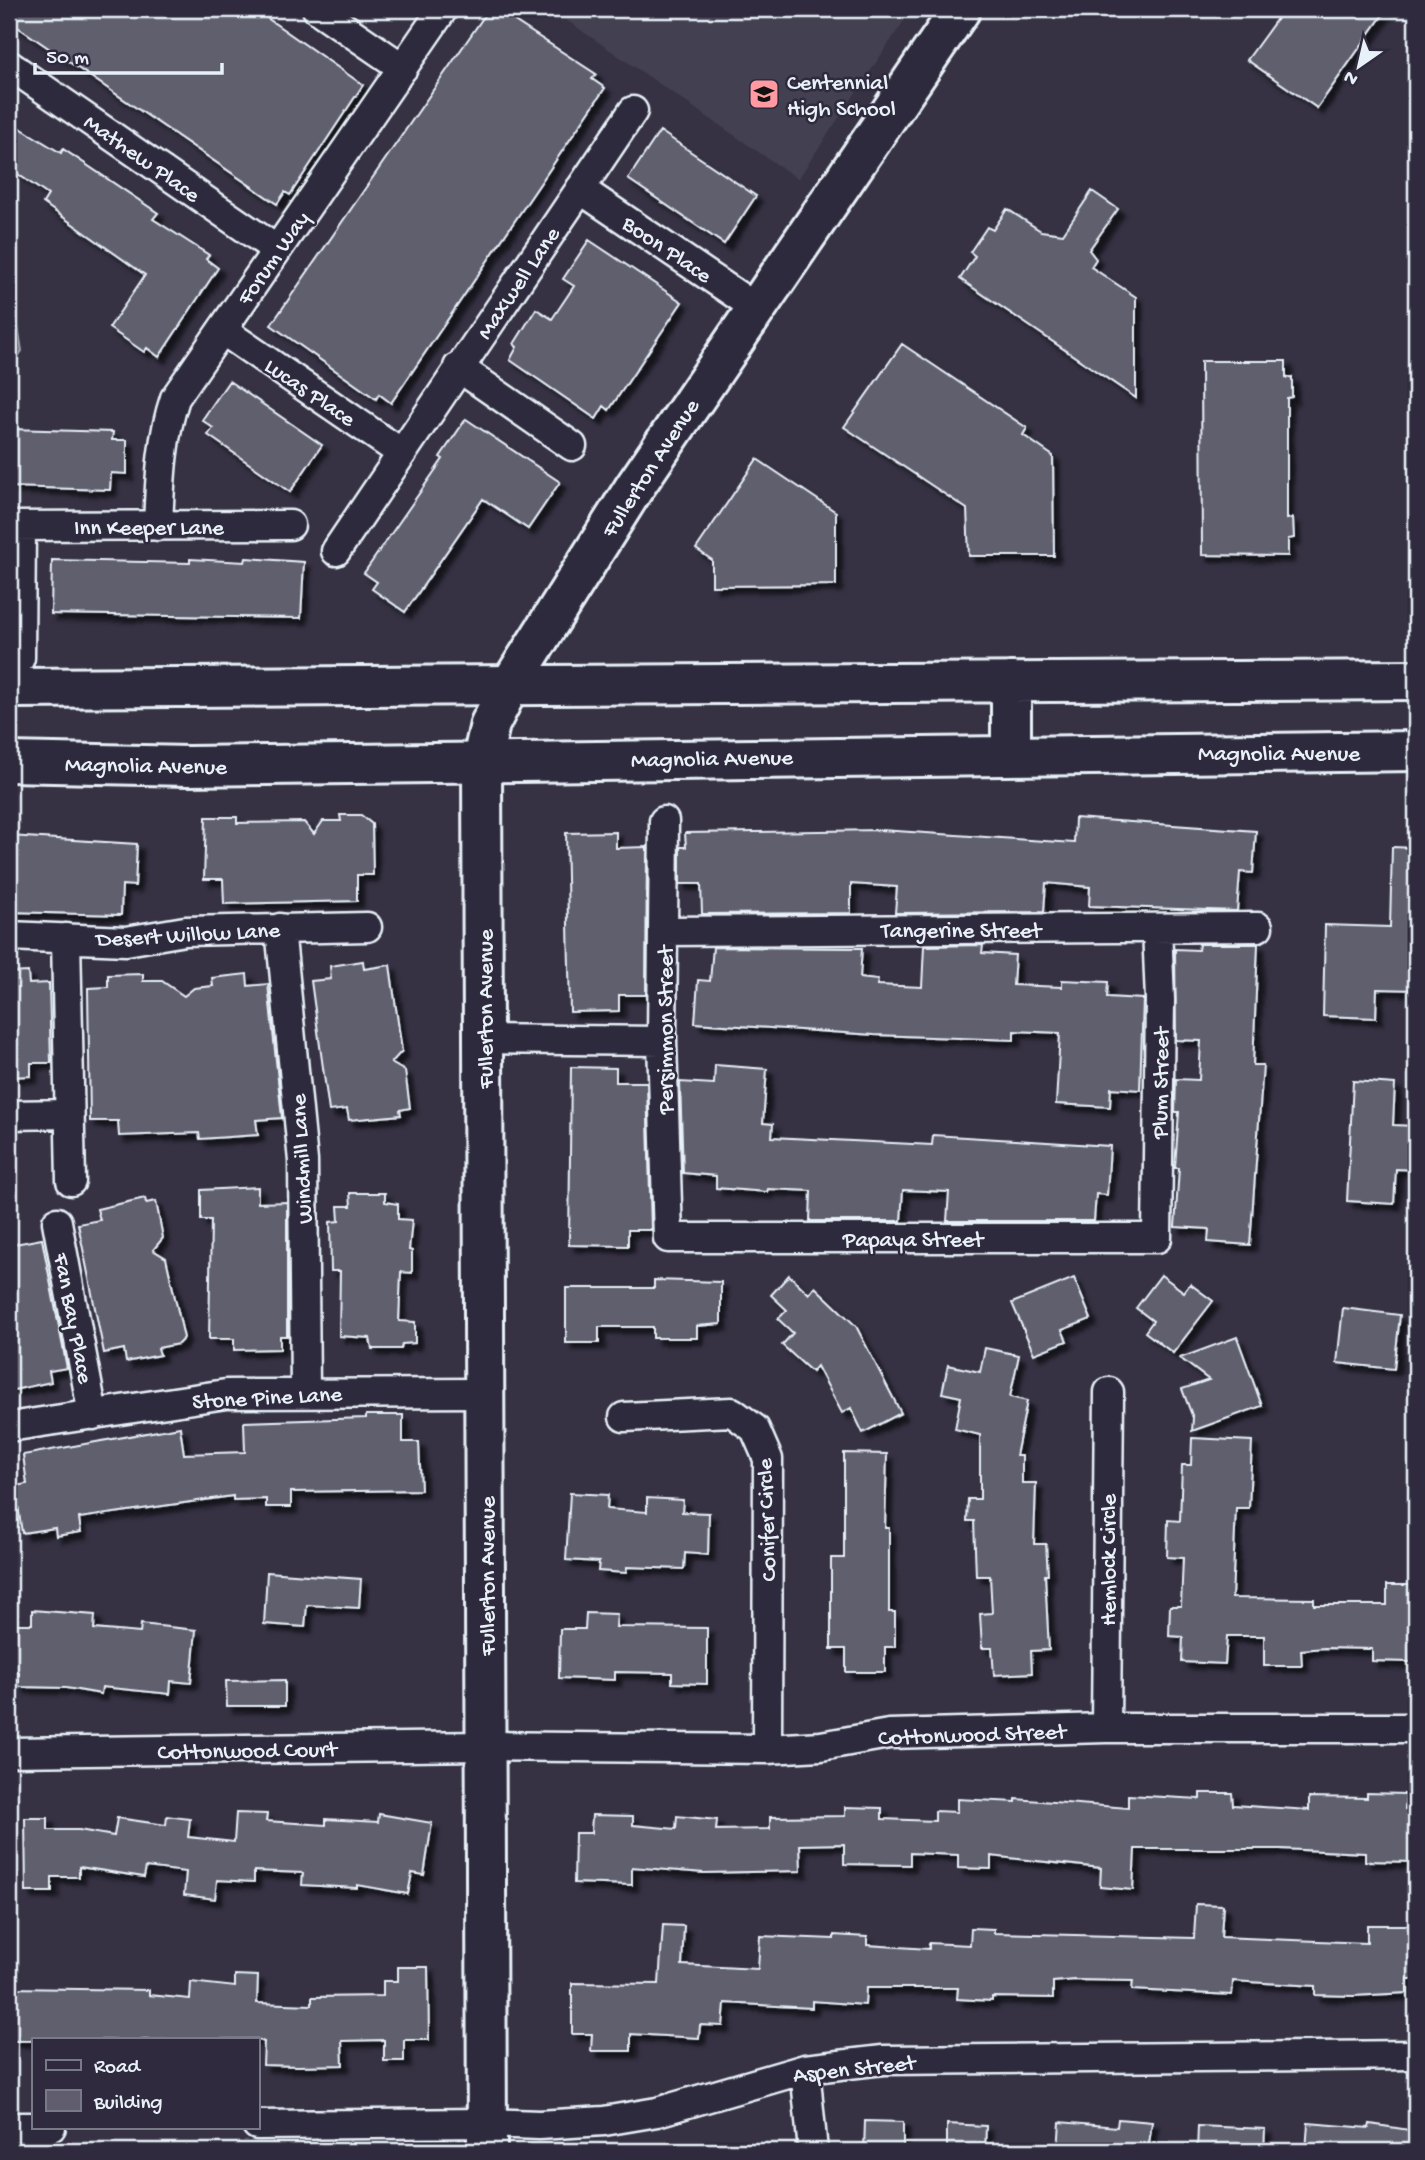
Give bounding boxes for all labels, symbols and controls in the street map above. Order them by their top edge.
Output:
scale bar [35,32,222,76]
north arrow [1324,32,1394,102]
text: 50 m [46,47,89,72]
text: N [1340,64,1363,90]
place label: Centennial High School [787,71,896,124]
school or university icon: Centennial High School [747,77,781,111]
street label: Mathew Place [78,110,205,211]
street label: Forum Way [232,207,317,312]
street label: Boon Place [615,211,717,291]
street label: Maxwell Lane [472,222,568,345]
street label: Lucas Place [258,354,361,435]
street label: Fullerton Avenue [597,394,707,544]
street label: Inn Keeper Lane [74,516,225,543]
street label: Magnolia Avenue [1198,742,1361,769]
street label: Magnolia Avenue [631,746,794,775]
street label: Magnolia Avenue [65,753,228,782]
street label: Desert Willow Lane [94,918,282,955]
street label: Tangerine Street [879,919,1043,946]
street label: Fullerton Avenue [474,928,501,1090]
street label: Persimmon Street [654,944,681,1115]
street label: Plum Street [1148,1025,1177,1140]
street label: Windmill Lane [287,1092,320,1224]
street label: Papaya Street [842,1228,985,1255]
street label: Fan Bay Place [45,1250,98,1387]
street label: Stone Pine Lane [192,1382,344,1417]
street label: Conifer Circle [753,1457,784,1582]
street label: Hemlock Circle [1097,1493,1124,1626]
street label: Fullerton Avenue [476,1495,503,1657]
street label: Cottonwood Street [878,1720,1068,1753]
street label: Cottonwood Court [157,1737,339,1768]
legend [32,2038,259,2128]
street label: Aspen Street [792,2050,919,2090]
text: Road [94,2056,142,2081]
text: Building [93,2092,163,2117]

